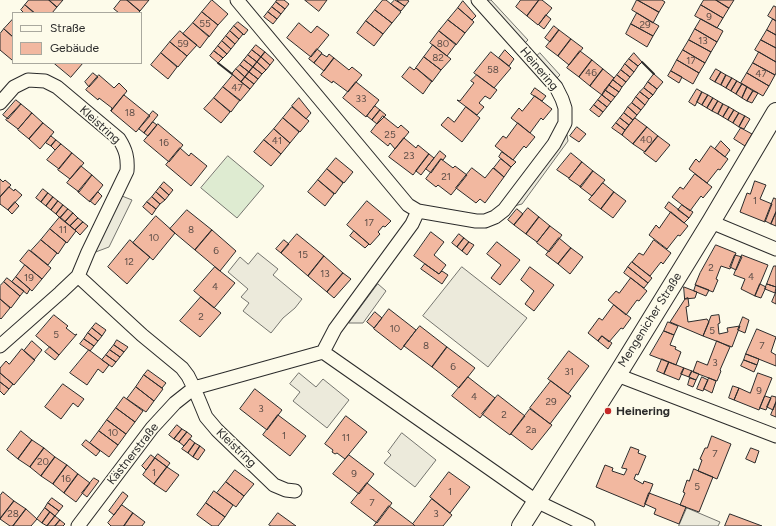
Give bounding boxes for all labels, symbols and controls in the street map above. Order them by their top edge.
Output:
house number: 9 [706,11,712,23]
legend [12,12,142,64]
house number: 55 [199,18,211,30]
house number: 29 [639,19,651,31]
text: Straße [50,21,85,35]
house number: 13 [698,35,708,47]
house number: 59 [177,38,189,50]
house number: 80 [437,38,449,50]
text: Gebäude [50,41,99,55]
street label: Heinering [517,44,561,94]
house number: 82 [432,52,444,64]
house number: 17 [686,55,696,67]
house number: 58 [487,64,499,76]
house number: 46 [585,67,597,79]
house number: 47 [755,68,767,80]
house number: 47 [231,82,243,94]
house number: 33 [356,93,366,105]
street label: Kleistring [77,103,123,147]
house number: 18 [125,107,135,119]
house number: 25 [384,129,396,141]
house number: 40 [640,134,652,146]
house number: 41 [272,135,282,147]
house number: 16 [159,137,169,149]
house number: 23 [403,150,415,162]
house number: 21 [441,171,451,183]
house number: 1 [753,195,757,207]
house number: 17 [364,217,374,229]
house number: 11 [59,224,67,236]
house number: 8 [188,224,194,236]
house number: 10 [149,232,159,244]
house number: 6 [213,245,219,257]
house number: 15 [298,249,308,261]
house number: 12 [124,256,134,268]
house number: 2 [708,262,714,274]
house number: 13 [320,268,330,280]
street label: Mengenicher Straße [615,270,685,370]
house number: 4 [748,271,754,283]
house number: 19 [24,272,34,284]
house number: 4 [212,281,218,293]
house number: 2 [198,311,204,323]
house number: 10 [390,323,400,335]
house number: 5 [709,325,715,337]
house number: 5 [53,329,59,341]
house number: 8 [423,340,429,352]
house number: 7 [759,340,765,352]
house number: 3 [712,357,718,369]
house number: 6 [450,361,456,373]
house number: 31 [564,366,574,378]
house number: 9 [756,385,762,397]
house number: 4 [471,391,477,403]
house number: 29 [545,396,557,408]
house number: 3 [258,403,264,415]
place label: Heinering [616,404,670,418]
marker: Heinering [603,406,613,416]
house number: 2 [501,409,507,421]
street label: Kästnerstraße [104,420,162,488]
house number: 2a [526,424,536,436]
street label: Kleistring [213,425,259,471]
house number: 10 [108,427,118,439]
house number: 1 [282,430,286,442]
house number: 11 [342,432,350,444]
house number: 7 [712,448,718,460]
house number: 20 [37,456,49,468]
house number: 1 [152,467,156,479]
house number: 9 [351,468,357,480]
house number: 16 [61,473,71,485]
house number: 5 [694,481,700,493]
house number: 1 [448,486,452,498]
house number: 7 [369,497,375,509]
house number: 28 [7,508,19,520]
house number: 3 [433,508,439,520]

